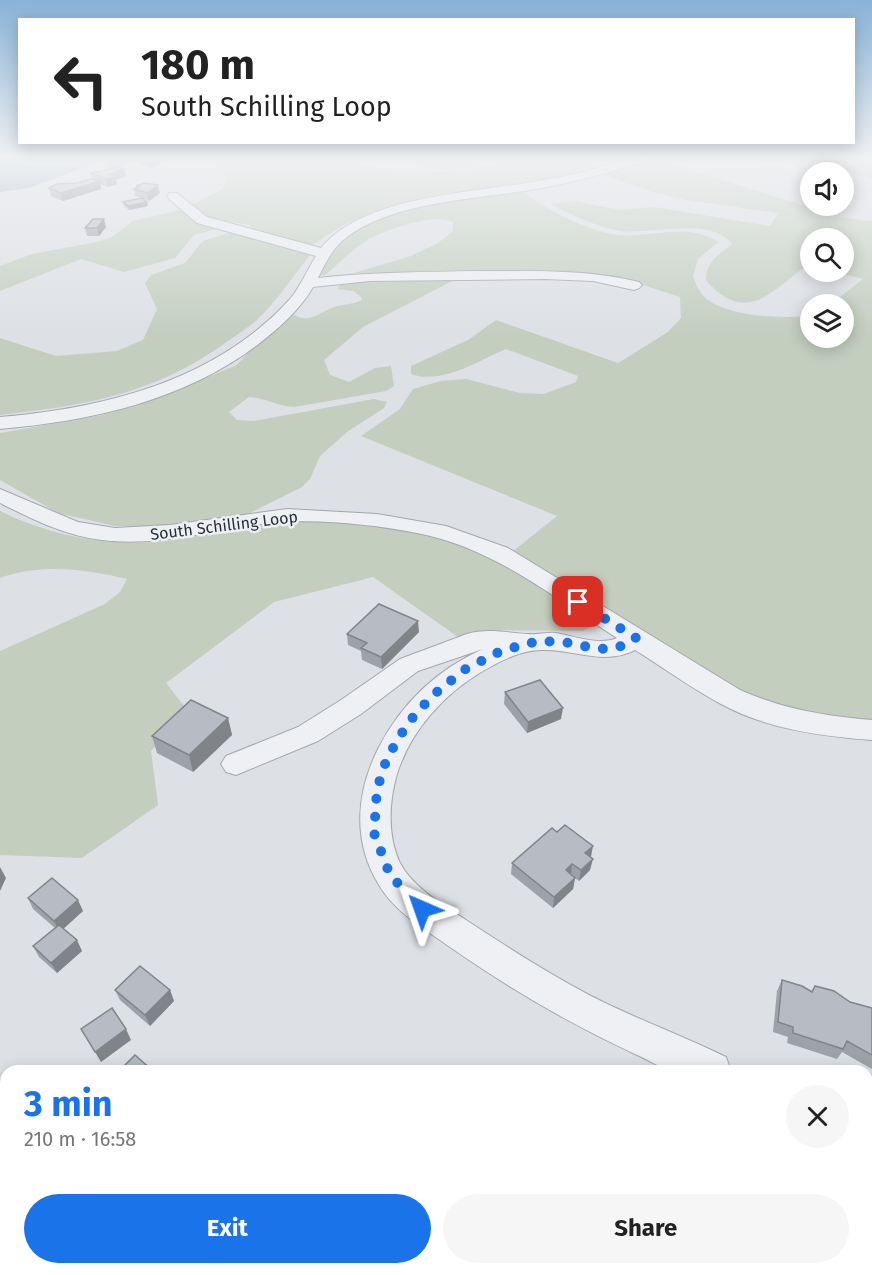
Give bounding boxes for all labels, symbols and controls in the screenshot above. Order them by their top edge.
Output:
text: 180 m [141,40,255,90]
icon: left [42,42,120,120]
text: South Schilling Loop [141,91,392,123]
map controls [800,162,854,348]
button: sound [800,162,854,216]
button: search [800,228,854,282]
button: layers [800,294,854,348]
street label: South Schilling Loop [149,507,299,544]
pin [552,576,603,627]
icon: arrive [561,585,594,618]
position arrow [390,877,454,941]
text: 3 min [24,1082,113,1126]
button: close [786,1085,849,1148]
text: 210 m · 16:58 [24,1127,136,1151]
button: Exit [24,1194,431,1263]
button: Share [443,1194,849,1263]

